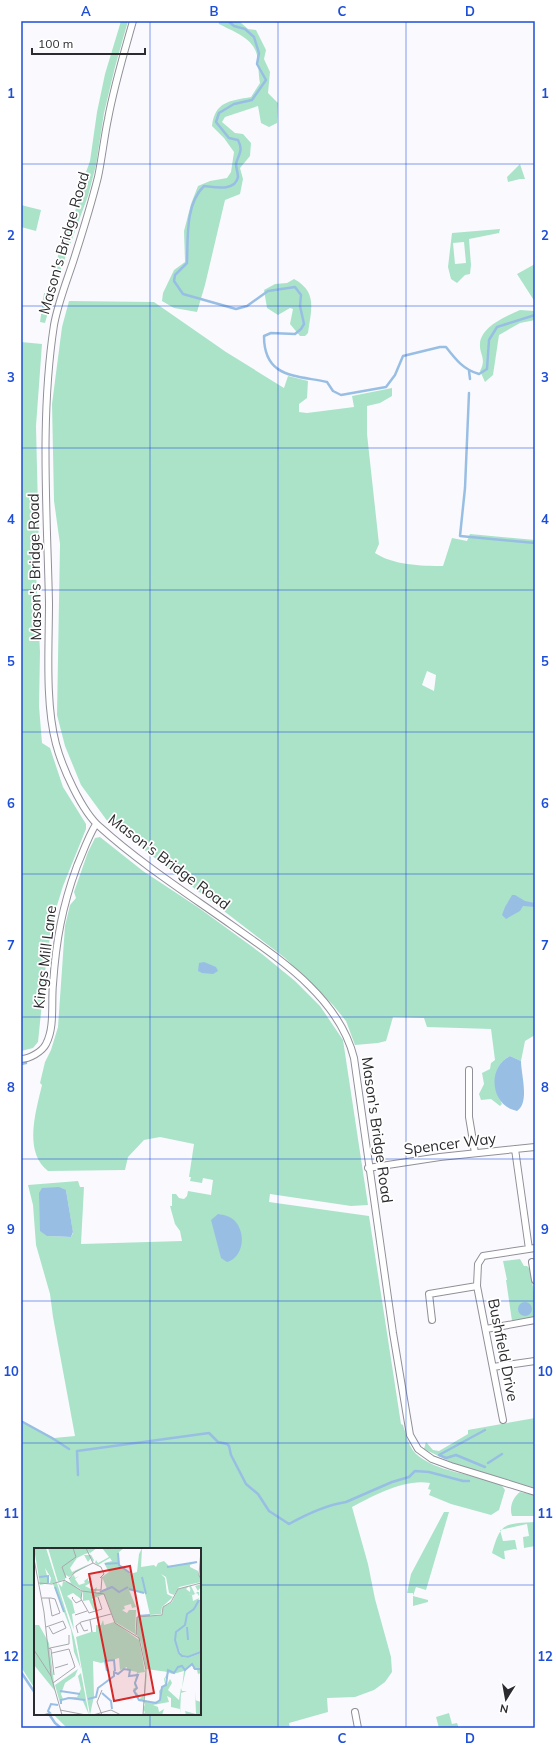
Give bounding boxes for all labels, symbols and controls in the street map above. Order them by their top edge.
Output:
text: A [81,3,91,19]
text: B [210,3,219,19]
text: C [338,3,347,19]
text: D [465,3,475,19]
scale bar [32,30,145,56]
text: 100 m [38,36,73,51]
text: 1 [7,85,15,101]
text: 1 [541,85,549,101]
street label: Mason's Bridge Road [34,169,93,316]
text: 2 [7,227,15,243]
text: 2 [541,227,549,243]
text: 3 [7,369,15,385]
text: 3 [541,369,549,385]
street label: Mason's Bridge Road [24,493,45,641]
text: 4 [7,511,15,527]
text: 4 [541,511,549,527]
text: 5 [7,653,15,669]
text: 5 [541,653,549,669]
text: 6 [7,795,15,811]
text: 6 [541,795,549,811]
street label: Mason's Bridge Road [105,810,234,914]
street label: Kings Mill Lane [29,904,60,1010]
text: 7 [7,937,15,953]
text: 7 [541,937,549,953]
street label: Mason's Bridge Road [358,1056,397,1204]
text: 8 [7,1079,15,1095]
text: 8 [541,1079,549,1095]
street label: Spencer Way [403,1128,497,1159]
text: 9 [7,1221,15,1237]
text: 9 [541,1221,549,1237]
street label: Bushfield Drive [484,1297,523,1403]
text: 10 [3,1363,19,1379]
text: 10 [537,1363,553,1379]
text: 11 [3,1505,19,1521]
text: 11 [537,1505,553,1521]
inset map [34,1548,201,1715]
text: 12 [3,1648,19,1664]
text: 12 [537,1648,553,1664]
north arrow [486,1679,526,1719]
text: N [499,1701,510,1716]
text: A [81,1730,91,1746]
text: B [210,1730,219,1746]
text: C [338,1730,347,1746]
text: D [465,1730,475,1746]

